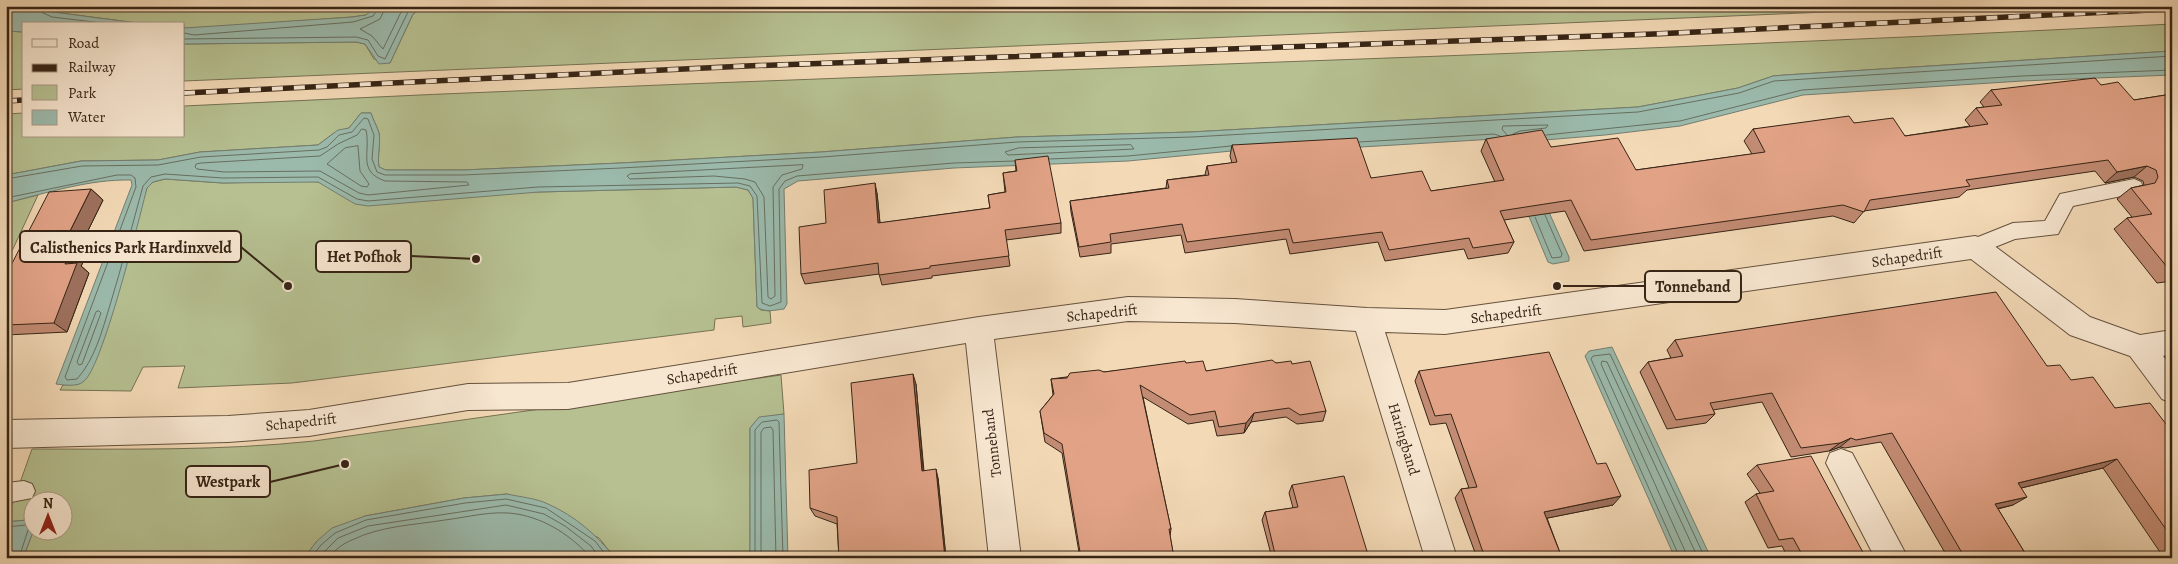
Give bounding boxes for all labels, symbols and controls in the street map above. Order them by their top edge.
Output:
legend [22,22,185,138]
text: Road [68,33,100,53]
text: Railway [68,57,116,77]
text: Park [68,83,97,103]
text: Water [67,107,105,127]
callout: Calisthenics Park Hardinxveld [20,231,241,262]
text: Calisthenics Park Hardinxveld [30,237,232,259]
callout: Het Pofhok [316,241,411,272]
street label: Schapedrift [1870,242,1944,272]
text: Het Pofhok [327,246,402,268]
callout: Tonneband [1645,271,1741,302]
text: Tonneband [1655,276,1731,298]
street label: Schapedrift [1065,299,1139,327]
street label: Schapedrift [1469,300,1543,328]
street label: Schapedrift [665,359,739,389]
street label: Haringband [1384,400,1425,478]
street label: Tonneband [978,407,1006,478]
street label: Schapedrift [264,408,338,436]
callout: Westpark [186,466,270,497]
text: Westpark [195,471,261,493]
north arrow [22,492,72,542]
text: N [43,494,53,513]

